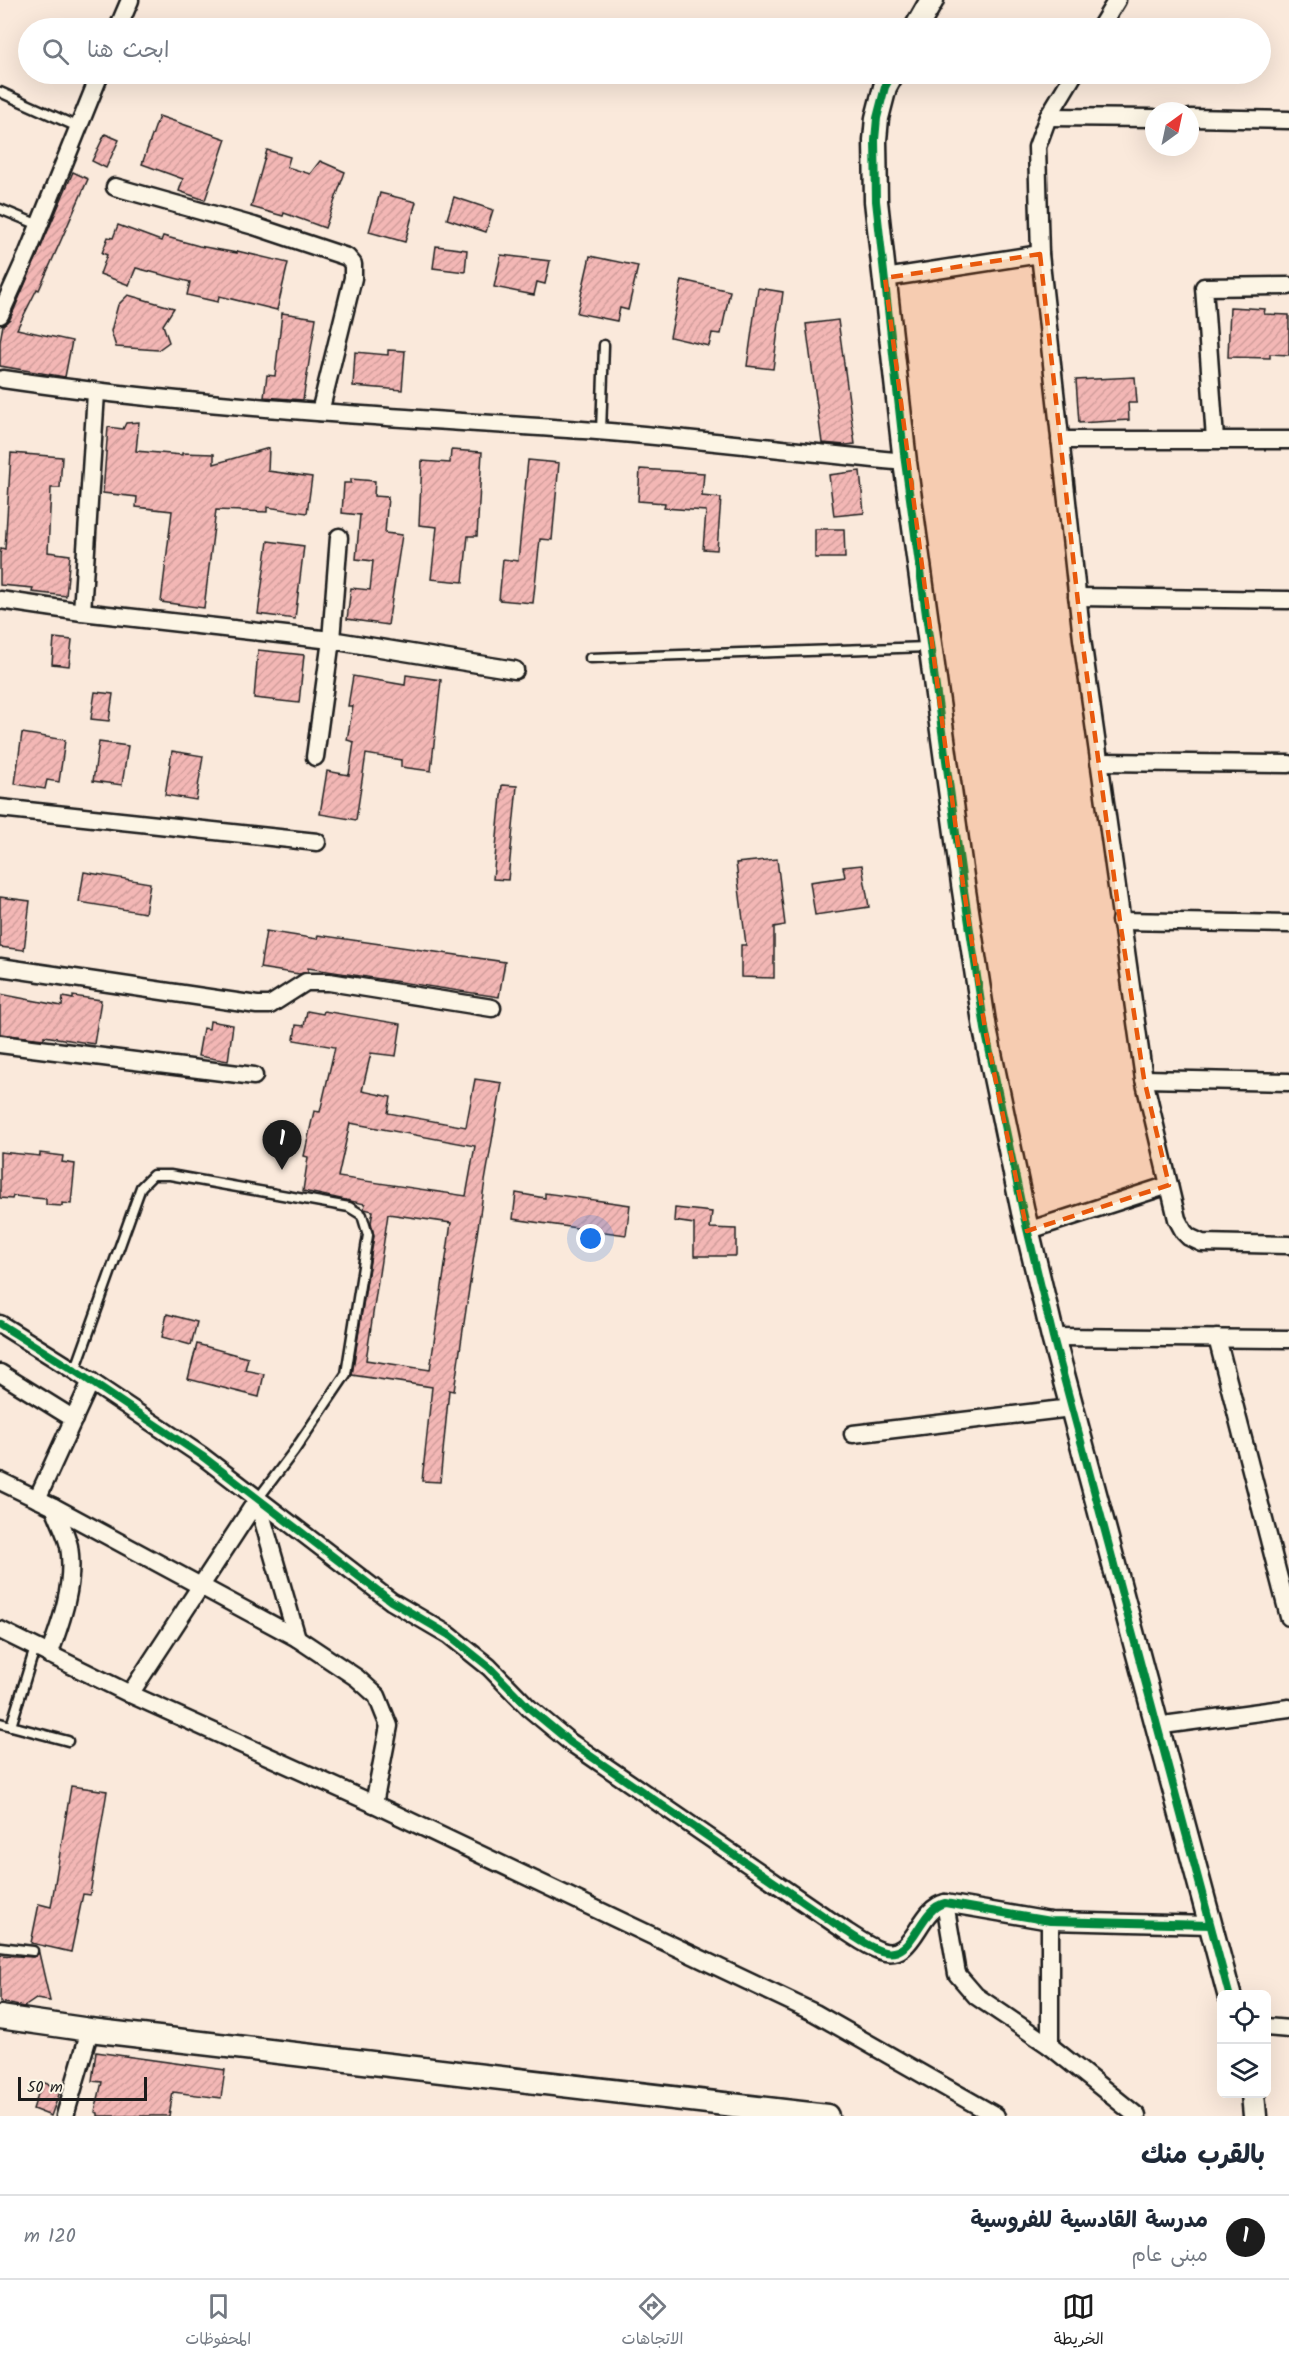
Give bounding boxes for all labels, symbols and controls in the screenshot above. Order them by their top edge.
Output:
search box [18,18,1271,84]
text: ابحث هنا [87,34,169,69]
icon: search [39,35,72,68]
north arrow [1145,102,1199,156]
pin: 1 [262,1120,302,1170]
your location [576,1224,605,1253]
map controls [1217,1990,1271,2098]
button: locate [1217,1990,1271,2044]
button: layers [1217,2044,1271,2098]
scale bar [18,2074,147,2102]
text: 50 m [27,2075,63,2100]
text: بالقرب منك [1141,2135,1265,2177]
text: مدرسة القادسية للفروسية [971,2204,1208,2239]
text: 120 m [24,2221,76,2253]
text: 1 [1242,2221,1249,2253]
text: مبنى عام [1131,2240,1208,2272]
tab: المحفوظات [185,2290,251,2353]
tab: الاتجاهات [622,2290,683,2353]
tab: الخريطة [1054,2290,1104,2353]

